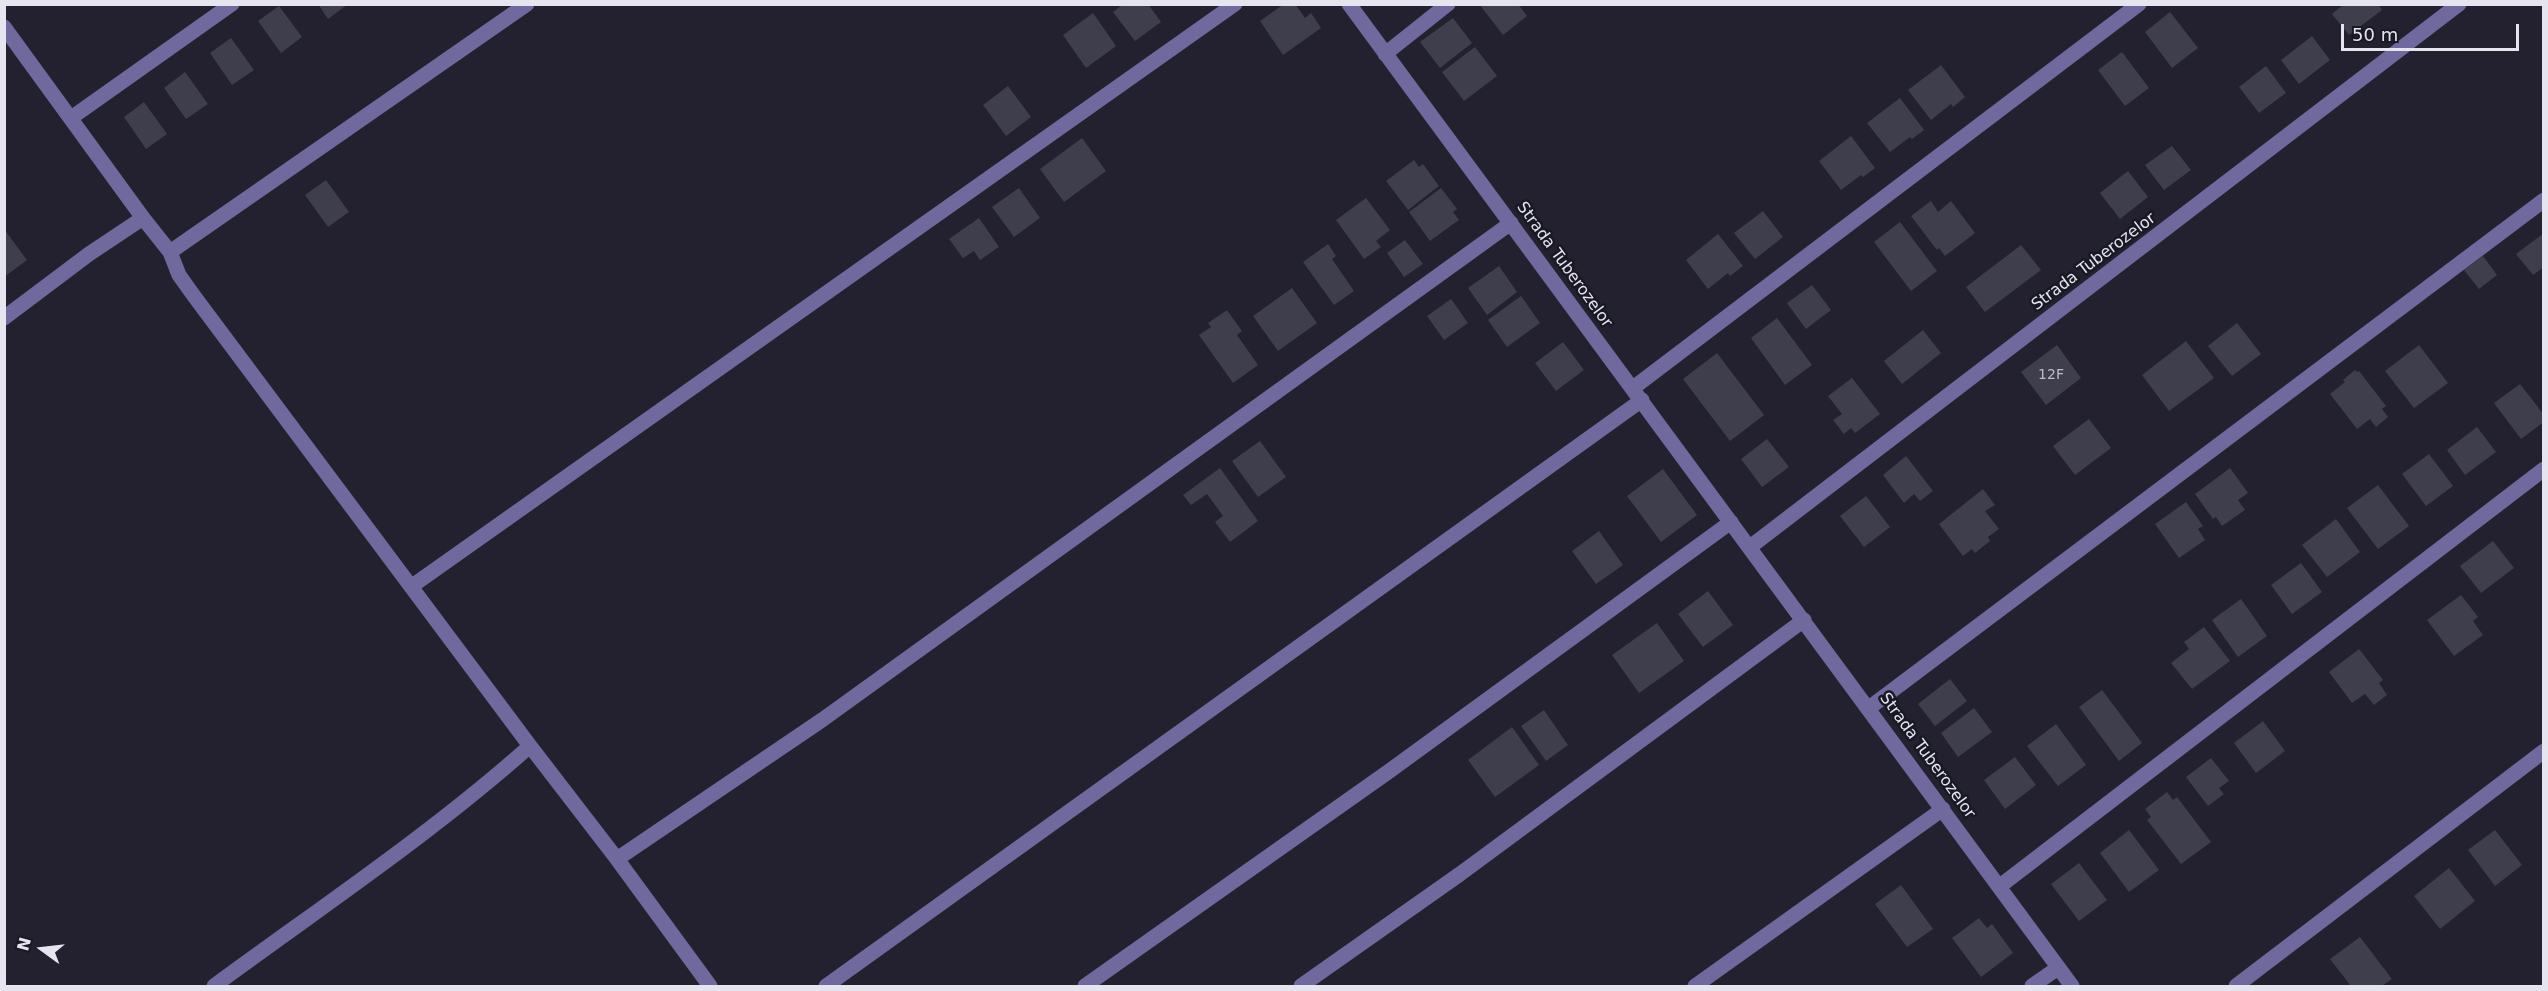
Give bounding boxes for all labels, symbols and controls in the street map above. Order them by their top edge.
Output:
scale bar [2344,12,2522,50]
text: 50 m [2352,24,2398,45]
street label: Strada Tuberozelor [1512,199,1616,331]
street label: Strada Tuberozelor [2028,209,2160,315]
house number: 12F [2038,367,2064,383]
street label: Strada Tuberozelor [1875,690,1979,822]
north arrow [12,919,72,979]
text: N [13,935,35,953]

